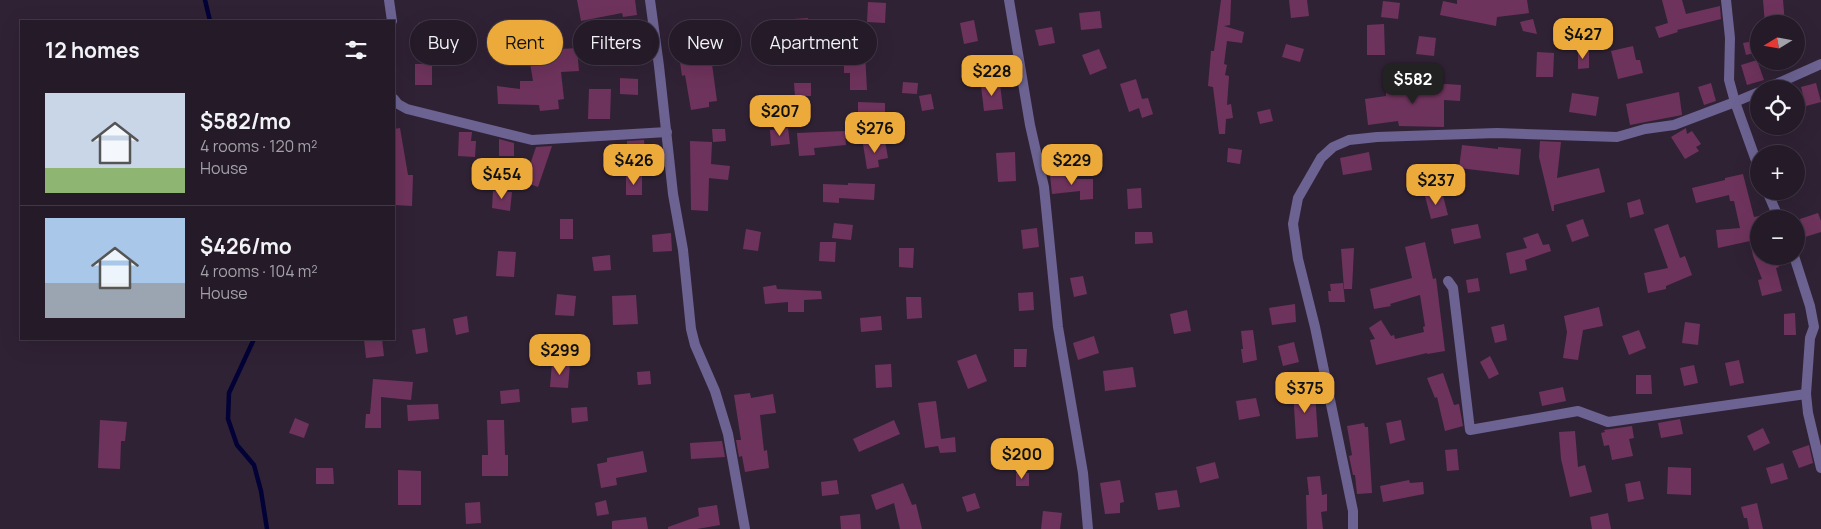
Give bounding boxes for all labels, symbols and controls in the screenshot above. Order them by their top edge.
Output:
north arrow [1750,15,1805,70]
map controls [1750,15,1805,265]
pin: $427 [1553,18,1613,60]
chip: Buy [410,20,477,65]
chip: Rent [487,20,563,65]
chip: Filters [573,20,659,65]
chip: New [669,20,741,65]
chip: Apartment [751,20,877,65]
text: $427 [1564,23,1602,45]
text: 12 homes [45,36,140,64]
icon: filters [342,36,370,64]
pin: $228 [962,54,1022,97]
text: $228 [973,60,1011,82]
pin: $582 [1383,62,1443,105]
text: $582 [1394,68,1432,90]
button: locate [1750,80,1805,135]
pin: $207 [750,94,810,137]
text: $207 [761,100,799,122]
text: $582/mo [200,107,291,135]
pin: $276 [845,112,905,154]
icon: home [85,113,145,173]
text: $276 [856,117,894,139]
text: 4 rooms · 120 m² [200,135,317,157]
pin: $426 [604,144,664,186]
pin: $229 [1042,144,1102,186]
button: + [1750,145,1805,200]
text: $426 [614,149,654,171]
text: $229 [1052,149,1092,171]
text: House [200,157,248,179]
pin: $454 [472,158,532,200]
text: $454 [483,163,521,185]
pin: $237 [1406,164,1466,206]
text: $237 [1417,169,1455,191]
button: − [1750,210,1805,265]
text: $426/mo [200,232,292,260]
icon: home [85,238,145,298]
text: 4 rooms · 104 m² [200,260,318,282]
text: House [200,282,248,304]
pin: $299 [530,334,590,376]
text: $299 [540,339,580,361]
pin: $375 [1275,372,1335,414]
text: $375 [1286,377,1324,399]
pin: $200 [992,438,1052,480]
text: $200 [1002,443,1042,465]

